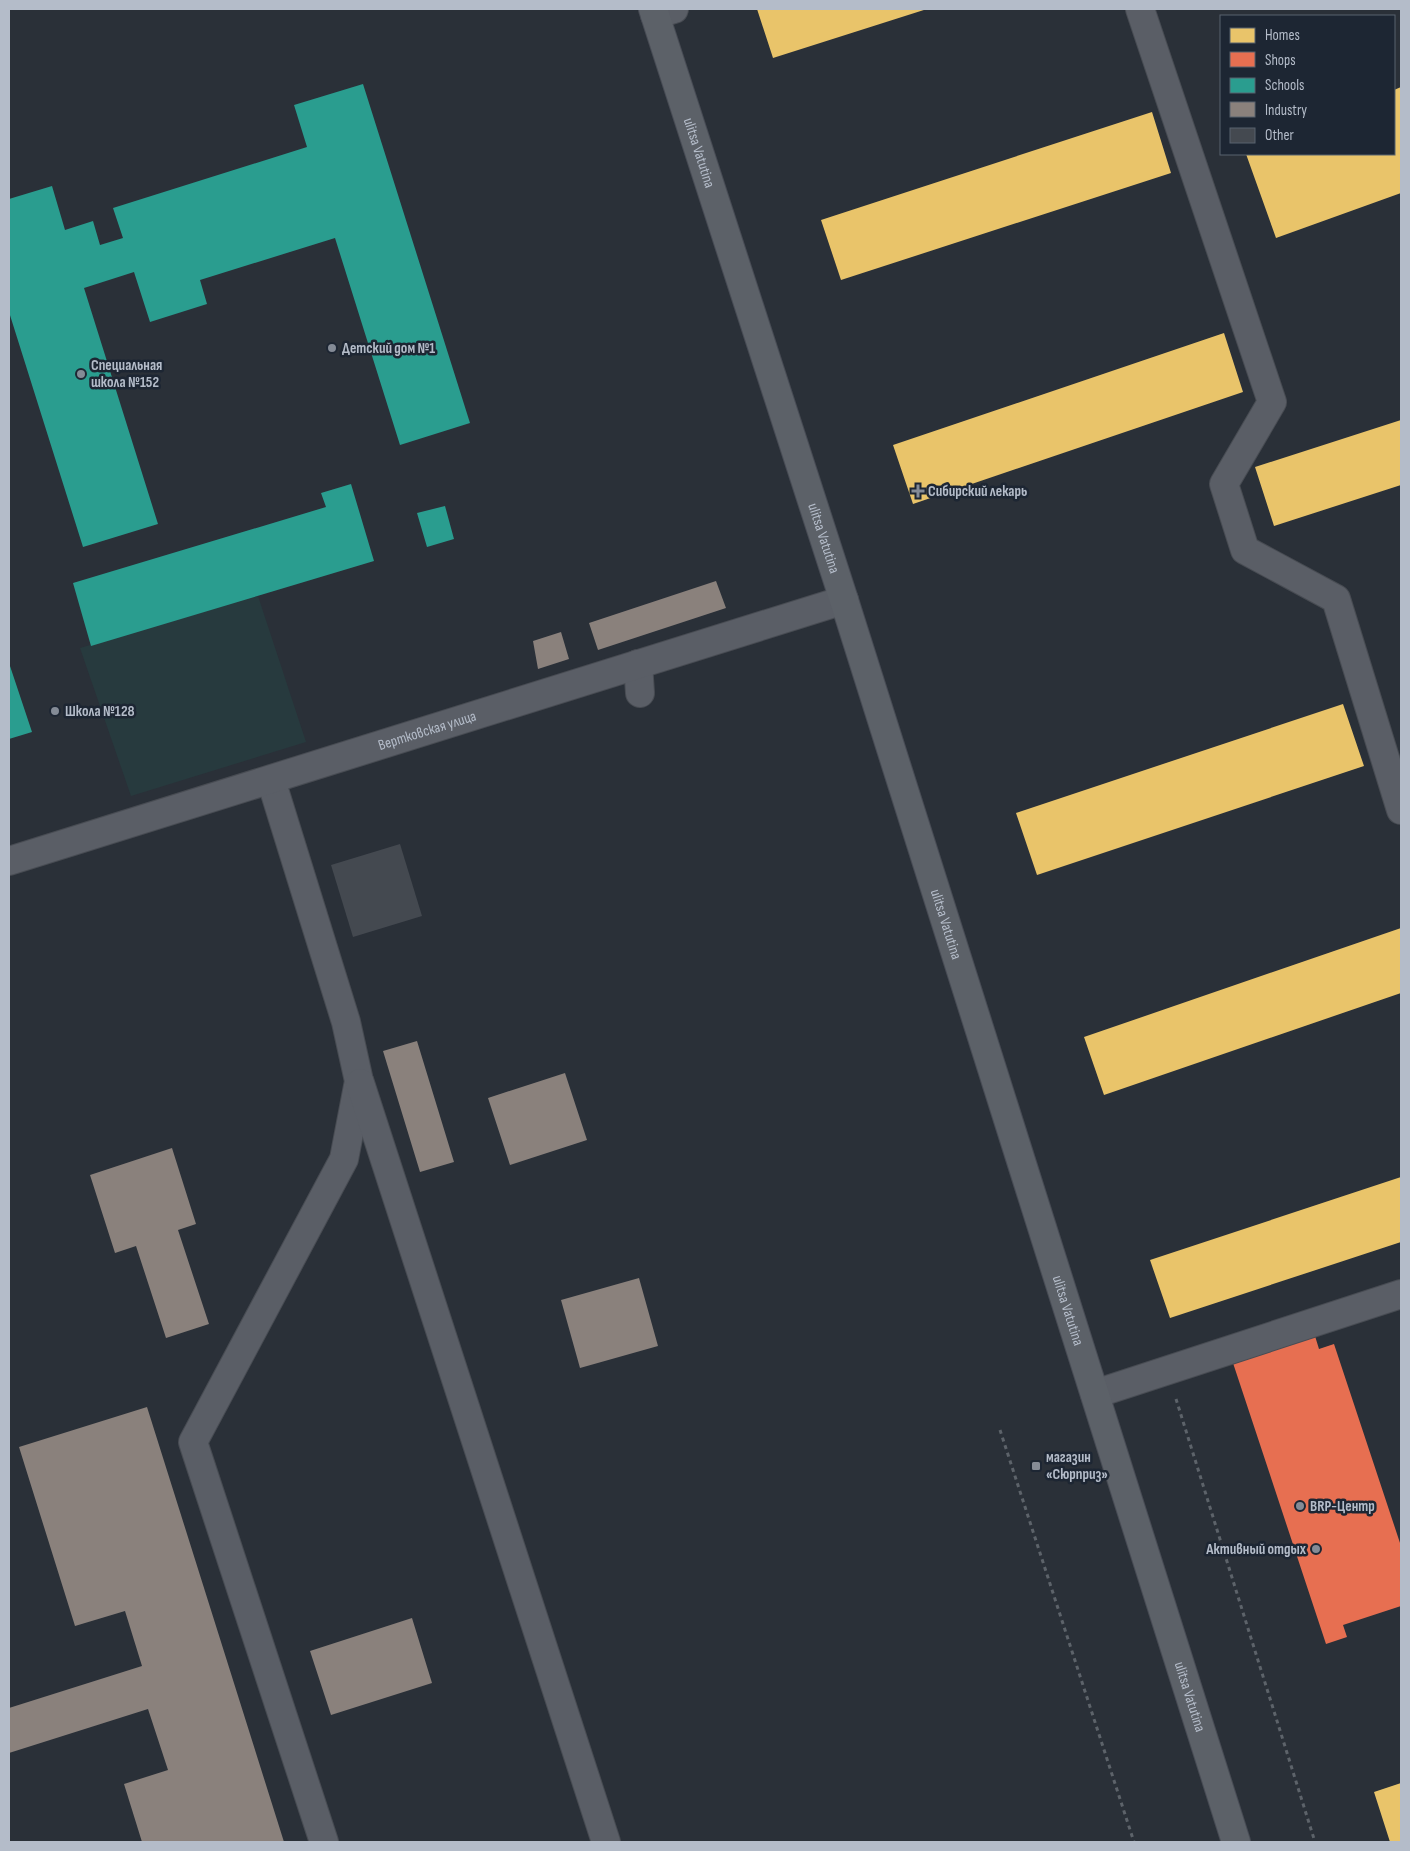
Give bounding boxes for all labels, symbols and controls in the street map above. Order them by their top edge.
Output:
legend [1220,15,1395,155]
text: Homes [1265,26,1300,45]
text: Shops [1265,51,1296,70]
text: Schools [1265,76,1304,95]
text: Industry [1265,101,1307,120]
street label: ulitsa Vatutina [679,115,719,191]
text: Other [1265,126,1294,145]
place label: Детский дом №1 [342,339,435,358]
marker: Детский дом №1 [326,342,338,354]
place label: Специальная школа №152 [91,356,162,392]
marker: Специальная школа №152 [75,368,87,380]
place label: Сибирский лекарь [928,482,1027,501]
marker: Сибирский лекарь [912,485,924,497]
street label: ulitsa Vatutina [803,501,844,576]
place label: Школа №128 [65,702,135,721]
marker: Школа №128 [49,705,61,717]
street label: Вертковская улица [376,707,479,755]
street label: ulitsa Vatutina [926,887,966,962]
street label: ulitsa Vatutina [1048,1273,1088,1348]
place label: магазин «Сюрприз» [1046,1448,1108,1484]
marker: магазин «Сюрприз» [1030,1460,1042,1472]
place label: BRP-Центр [1310,1497,1375,1516]
marker: BRP-Центр [1294,1500,1306,1512]
place label: Активный отдых [1205,1540,1307,1559]
marker: Активный отдых [1310,1543,1322,1555]
street label: ulitsa Vatutina [1170,1659,1210,1734]

